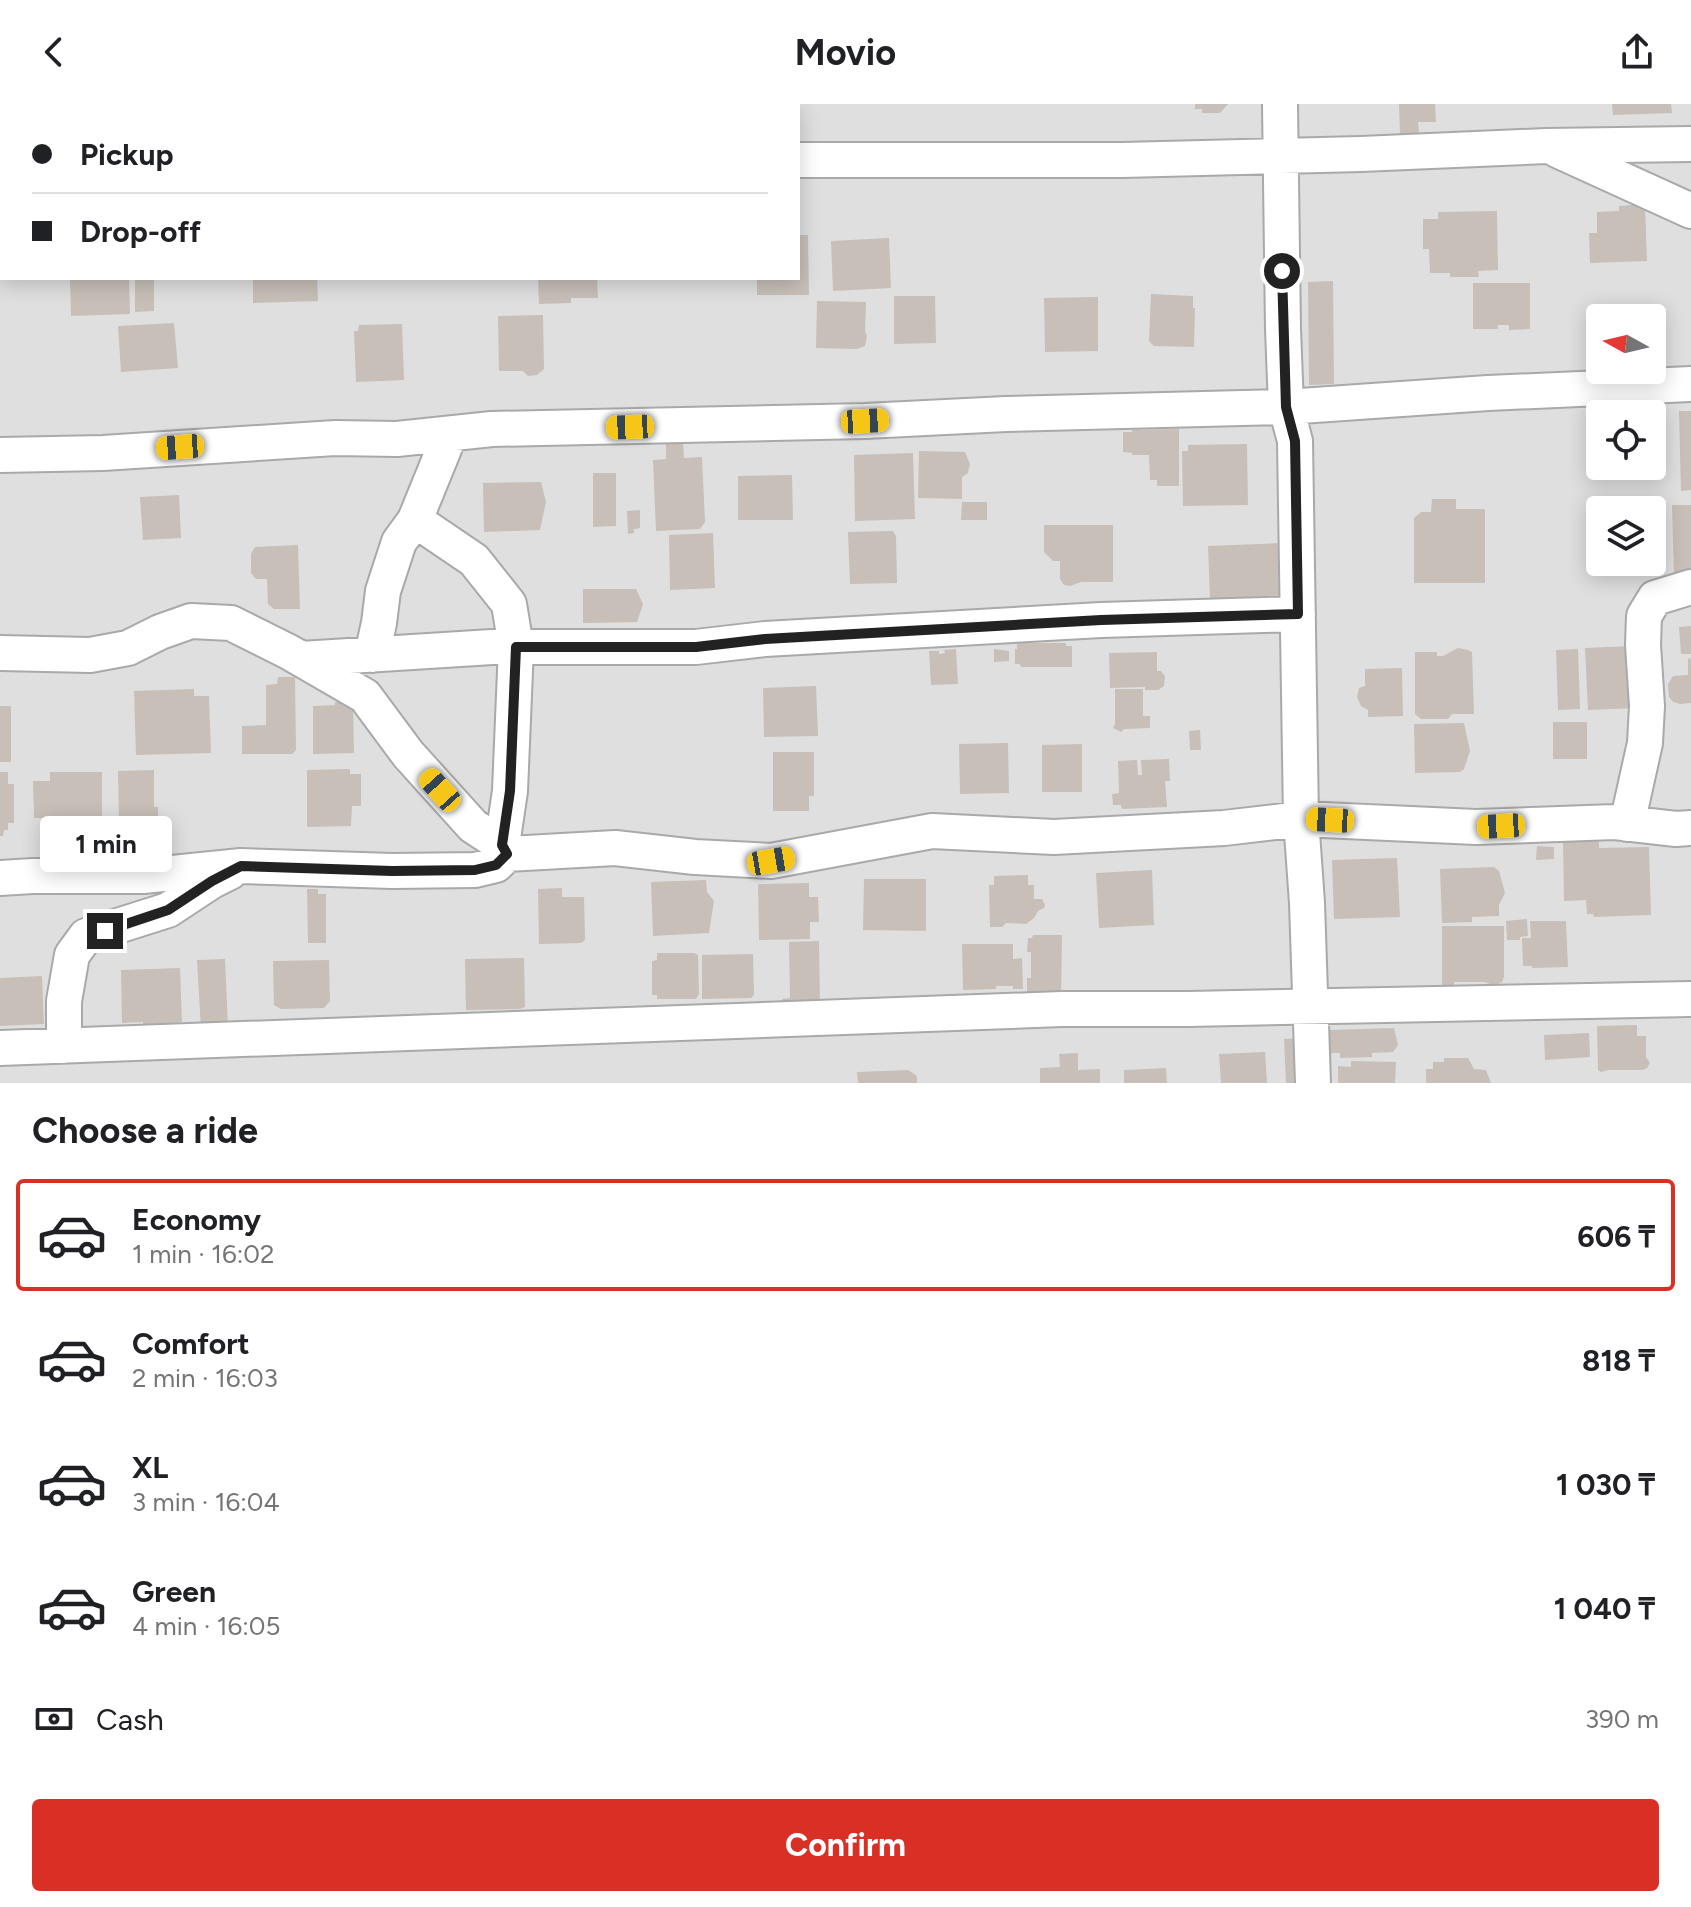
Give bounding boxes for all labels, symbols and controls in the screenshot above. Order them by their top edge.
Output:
icon: back [32,30,76,74]
icon: share [1615,30,1659,74]
text: Movio [795,31,896,74]
text: Pickup [80,136,174,173]
text: Drop-off [80,213,201,250]
route start [1264,253,1300,289]
north arrow [1586,304,1666,384]
map controls [1586,304,1666,576]
button: locate [1586,400,1666,480]
car [840,408,890,434]
car [606,414,654,440]
car [155,433,205,461]
button: layers [1586,496,1666,576]
car [415,764,465,816]
car [1305,807,1355,833]
car [1476,813,1526,839]
callout: 1 min [39,815,171,871]
text: 1 min [75,828,137,860]
car [745,845,797,877]
route end [87,913,123,949]
text: Choose a ride [32,1109,258,1152]
icon: car [36,1199,108,1271]
text: Economy [132,1201,261,1238]
text: 606 ₸ [1577,1218,1655,1255]
text: 1 min · 16:02 [132,1238,275,1270]
icon: car [36,1323,108,1395]
text: Comfort [132,1325,250,1362]
text: 818 ₸ [1582,1342,1655,1379]
text: 2 min · 16:03 [132,1362,278,1394]
icon: car [36,1447,108,1519]
text: XL [132,1449,168,1486]
text: 1 030 ₸ [1556,1466,1655,1503]
text: 3 min · 16:04 [132,1486,280,1518]
icon: car [36,1571,108,1643]
text: Green [132,1573,216,1610]
text: 1 040 ₸ [1554,1590,1655,1627]
text: 4 min · 16:05 [132,1610,280,1642]
icon: cash [32,1697,76,1741]
text: Cash [96,1701,164,1738]
text: 390 m [1585,1703,1659,1735]
button: Confirm [32,1799,1659,1891]

